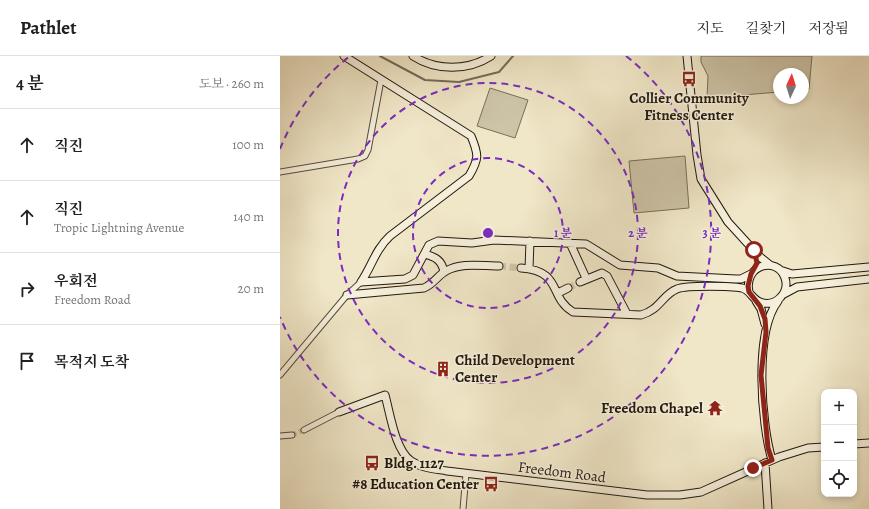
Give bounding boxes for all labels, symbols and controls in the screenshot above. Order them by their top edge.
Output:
text: Pathlet [20,15,76,41]
text: 지도 [697,19,724,38]
text: 길찾기 [746,19,786,38]
text: 저장됨 [808,19,849,38]
north arrow [773,68,809,104]
bus stop icon: Collier Community Fitness Center [680,70,698,88]
text: 4 분 [16,72,43,95]
text: 도보 · 260 m [199,75,264,92]
place label: Collier Community Fitness Center [629,88,750,125]
icon: ahead [16,134,38,156]
text: 직진 [54,136,83,156]
text: 100 m [232,136,264,153]
text: 직진 [54,199,83,219]
icon: ahead [16,206,38,228]
text: 140 m [233,208,264,225]
text: Tropic Lightning Avenue [54,219,184,236]
text: 1 분 [554,225,572,241]
text: 2 분 [628,225,648,241]
text: 3 분 [703,225,722,241]
centre of rings [481,226,495,240]
route start [745,241,763,259]
text: 우회전 [54,271,97,291]
icon: right [16,278,38,300]
text: 20 m [238,280,264,297]
text: Freedom Road [54,291,131,308]
icon: arrive [16,350,38,372]
place label: Child Development Center [455,350,575,387]
text: 목적지 도착 [54,352,129,372]
building icon: Child Development Center [434,360,452,378]
map controls [821,389,857,497]
button: + [821,389,857,425]
place label: Freedom Chapel [601,398,703,418]
temple icon: Freedom Chapel [706,399,724,417]
button: − [821,425,857,461]
place label: Bldg. 1127 [384,453,444,473]
bus stop icon: Bldg. 1127 [363,454,381,472]
street label: Freedom Road [517,457,608,487]
route end [744,459,762,477]
button: locate [821,461,857,497]
place label: #8 Education Center [352,474,479,494]
bus stop icon: #8 Education Center [482,475,500,493]

